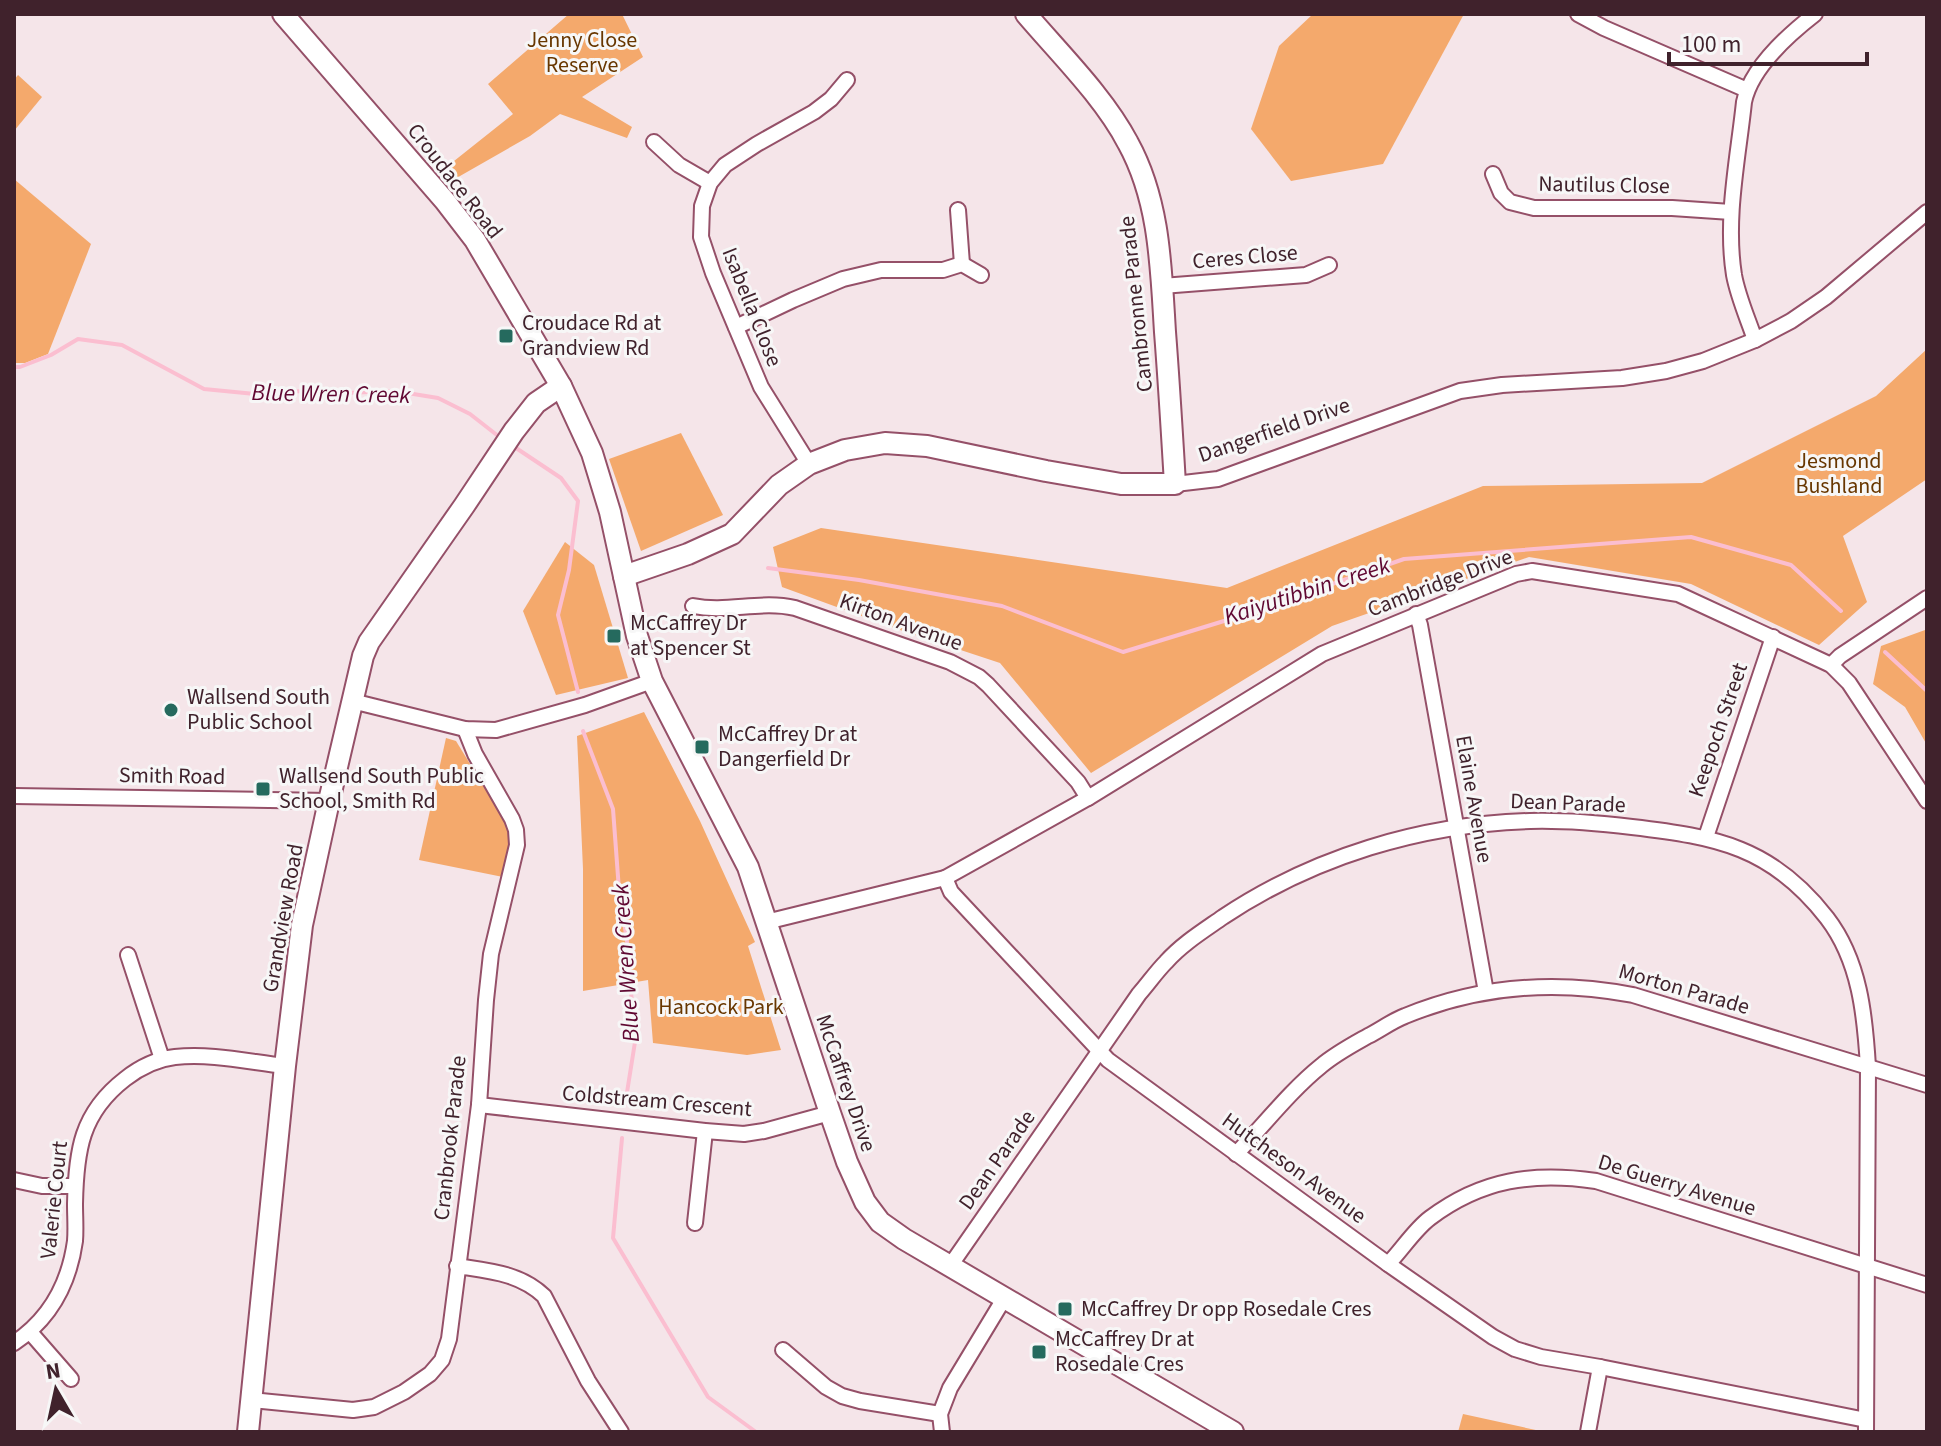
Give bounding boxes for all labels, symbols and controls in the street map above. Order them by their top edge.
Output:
scale bar [1669,16,1867,66]
park label: Jenny Close Reserve [527,24,637,81]
text: 100 m [1681,27,1741,62]
street label: Croudace Road [400,116,510,246]
street label: Nautilus Close [1538,168,1670,202]
street label: Cambronne Parade [1111,214,1161,394]
street label: Ceres Close [1191,236,1299,278]
street label: Isabella Close [714,243,790,372]
place label: Croudace Rd at Grandview Rd [522,307,662,364]
marker: Croudace Rd at Grandview Rd [497,327,515,345]
water label: Blue Wren Creek [251,375,411,413]
street label: Dangerfield Drive [1194,389,1354,471]
park label: Jesmond Bushland [1795,445,1883,502]
street label: Cambridge Drive [1363,541,1517,625]
water label: Kaiyutibbin Creek [1219,547,1395,634]
street label: Kirton Avenue [835,585,967,659]
place label: McCaffrey Dr at Spencer St [630,607,751,664]
marker: McCaffrey Dr at Spencer St [605,627,623,645]
street label: Keepoch Street [1680,658,1756,801]
place label: Wallsend South Public School [187,681,330,738]
marker: Wallsend South Public School [162,701,180,719]
place label: McCaffrey Dr at Dangerfield Dr [718,718,858,775]
street label: Elaine Avenue [1447,733,1501,865]
marker: McCaffrey Dr at Dangerfield Dr [693,738,711,756]
street label: Smith Road [119,759,225,793]
place label: Wallsend South Public School, Smith Rd [279,760,484,817]
marker: Wallsend South Public School, Smith Rd [254,780,272,798]
street label: Dean Parade [1510,785,1626,821]
street label: Grandview Road [254,841,312,995]
water label: Blue Wren Creek [603,882,649,1044]
street label: Morton Parade [1615,955,1753,1023]
park label: Hancock Park [658,991,784,1023]
street label: McCaffrey Drive [808,1010,884,1156]
street label: Cranbrook Parade [425,1054,475,1222]
street label: Coldstream Crescent [561,1077,754,1125]
street label: Dean Parade [951,1103,1043,1217]
street label: Hutcheson Avenue [1215,1105,1373,1231]
street label: Valerie Court [32,1139,76,1261]
street label: De Guerry Avenue [1594,1146,1760,1224]
place label: McCaffrey Dr opp Rosedale Cres [1081,1293,1371,1325]
marker: McCaffrey Dr opp Rosedale Cres [1056,1300,1074,1318]
place label: McCaffrey Dr at Rosedale Cres [1055,1323,1195,1380]
marker: McCaffrey Dr at Rosedale Cres [1030,1343,1048,1361]
north arrow [16,1350,96,1430]
text: N [43,1354,63,1388]

